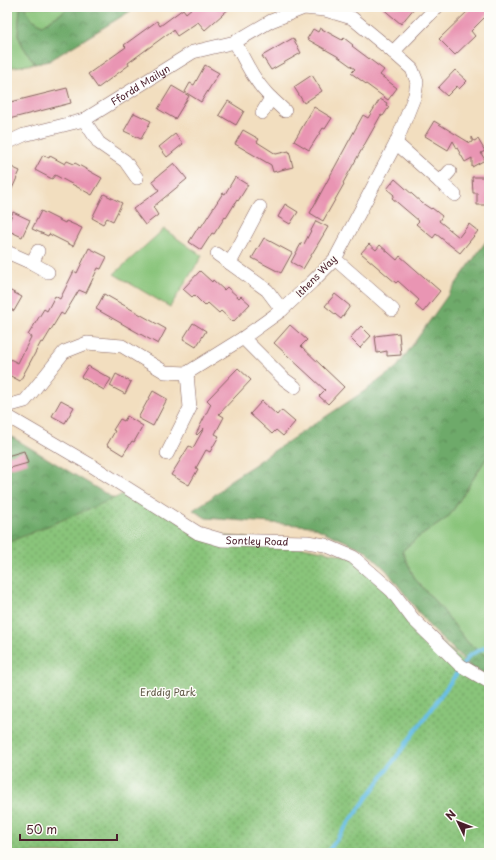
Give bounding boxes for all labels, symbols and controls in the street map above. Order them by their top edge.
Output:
street label: Ffordd Mailyn [107,60,173,109]
street label: Ithens Way [292,251,340,300]
street label: Sontley Road [225,532,289,549]
park label: Erddig Park [140,684,196,699]
north arrow [438,802,478,842]
text: N [441,806,460,824]
scale bar [20,816,117,842]
text: 50 m [26,820,57,838]

